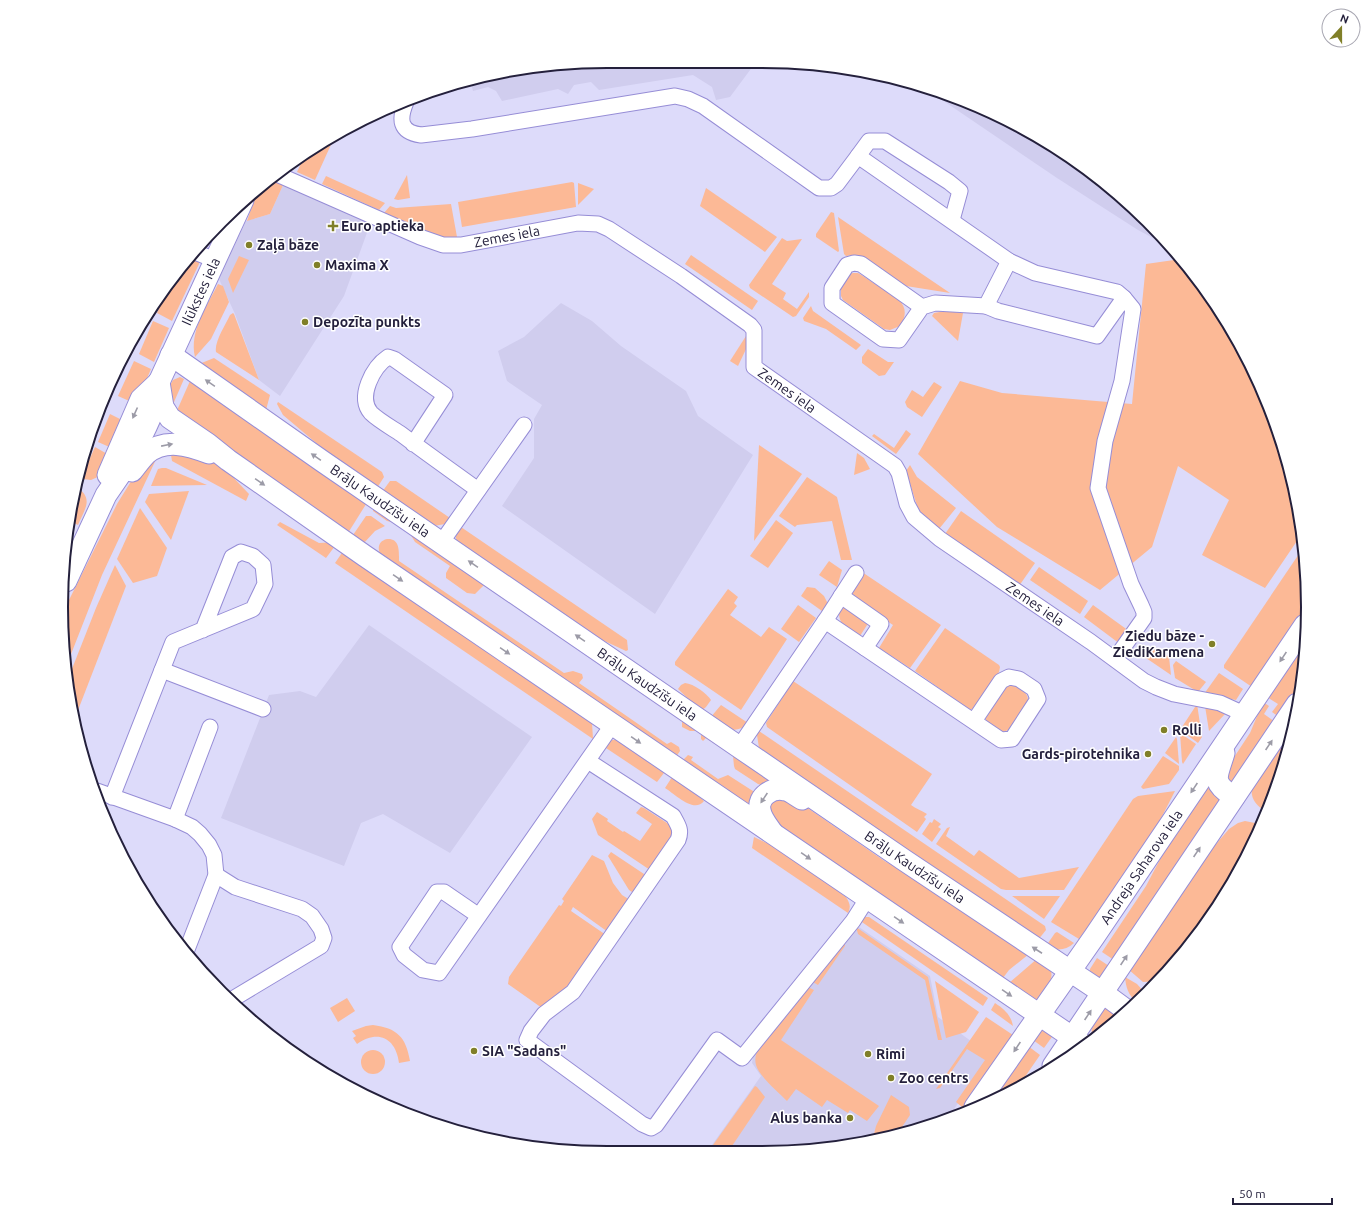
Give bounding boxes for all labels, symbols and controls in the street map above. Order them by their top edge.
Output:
north arrow [1321,8,1361,48]
text: N [1339,12,1351,26]
place label: Euro aptieka [341,218,424,234]
marker: Euro aptieka [328,221,338,231]
street label: Zemes iela [472,222,541,250]
place label: Zaļā bāze [257,237,319,253]
marker: Zaļā bāze [244,240,254,250]
street label: Ilūkstes iela [178,255,223,328]
place label: Maxima X [325,257,390,273]
marker: Maxima X [312,260,322,270]
place label: Depozīta punkts [313,314,421,330]
marker: Depozīta punkts [300,317,310,327]
street label: Zemes iela [755,364,819,416]
one-way arrow [204,379,215,387]
one-way arrow [132,407,138,418]
one-way arrow [161,442,173,448]
one-way arrow [311,453,322,461]
street label: Brāļu Kaudzīšu iela [327,461,433,541]
one-way arrow [255,478,265,486]
one-way arrow [468,560,478,568]
one-way arrow [392,574,403,582]
street label: Zemes iela [1003,579,1067,629]
place label: Ziedu bāze - ZiediKarmena [1113,628,1204,660]
one-way arrow [575,634,585,642]
marker: Ziedu bāze - ZiediKarmena [1207,639,1217,649]
street label: Brāļu Kaudzīšu iela [594,644,700,724]
one-way arrow [500,647,510,655]
one-way arrow [1279,652,1287,662]
place label: Rolli [1172,722,1202,738]
marker: Rolli [1159,725,1169,735]
one-way arrow [631,736,641,744]
one-way arrow [1266,739,1273,751]
place label: Gards-pirotehnika [1022,746,1140,762]
marker: Gards-pirotehnika [1143,749,1153,759]
one-way arrow [1190,783,1198,793]
one-way arrow [760,793,767,804]
street label: Andreja Saharova iela [1097,807,1186,927]
street label: Brāļu Kaudzīšu iela [862,828,968,906]
one-way arrow [1193,847,1201,858]
one-way arrow [801,852,811,860]
one-way arrow [894,916,905,924]
one-way arrow [1032,946,1042,954]
one-way arrow [1120,955,1128,966]
one-way arrow [1002,989,1012,997]
one-way arrow [1084,1010,1092,1021]
one-way arrow [1013,1041,1020,1053]
place label: SIA "Sadans" [482,1043,566,1059]
marker: SIA "Sadans" [469,1046,479,1056]
place label: Rimi [876,1046,905,1062]
marker: Rimi [863,1049,873,1059]
place label: Zoo centrs [899,1070,969,1086]
marker: Zoo centrs [886,1073,896,1083]
place label: Alus banka [770,1110,842,1126]
marker: Alus banka [845,1113,855,1123]
scale bar [1233,1180,1332,1206]
text: 50 m [1239,1187,1266,1200]

